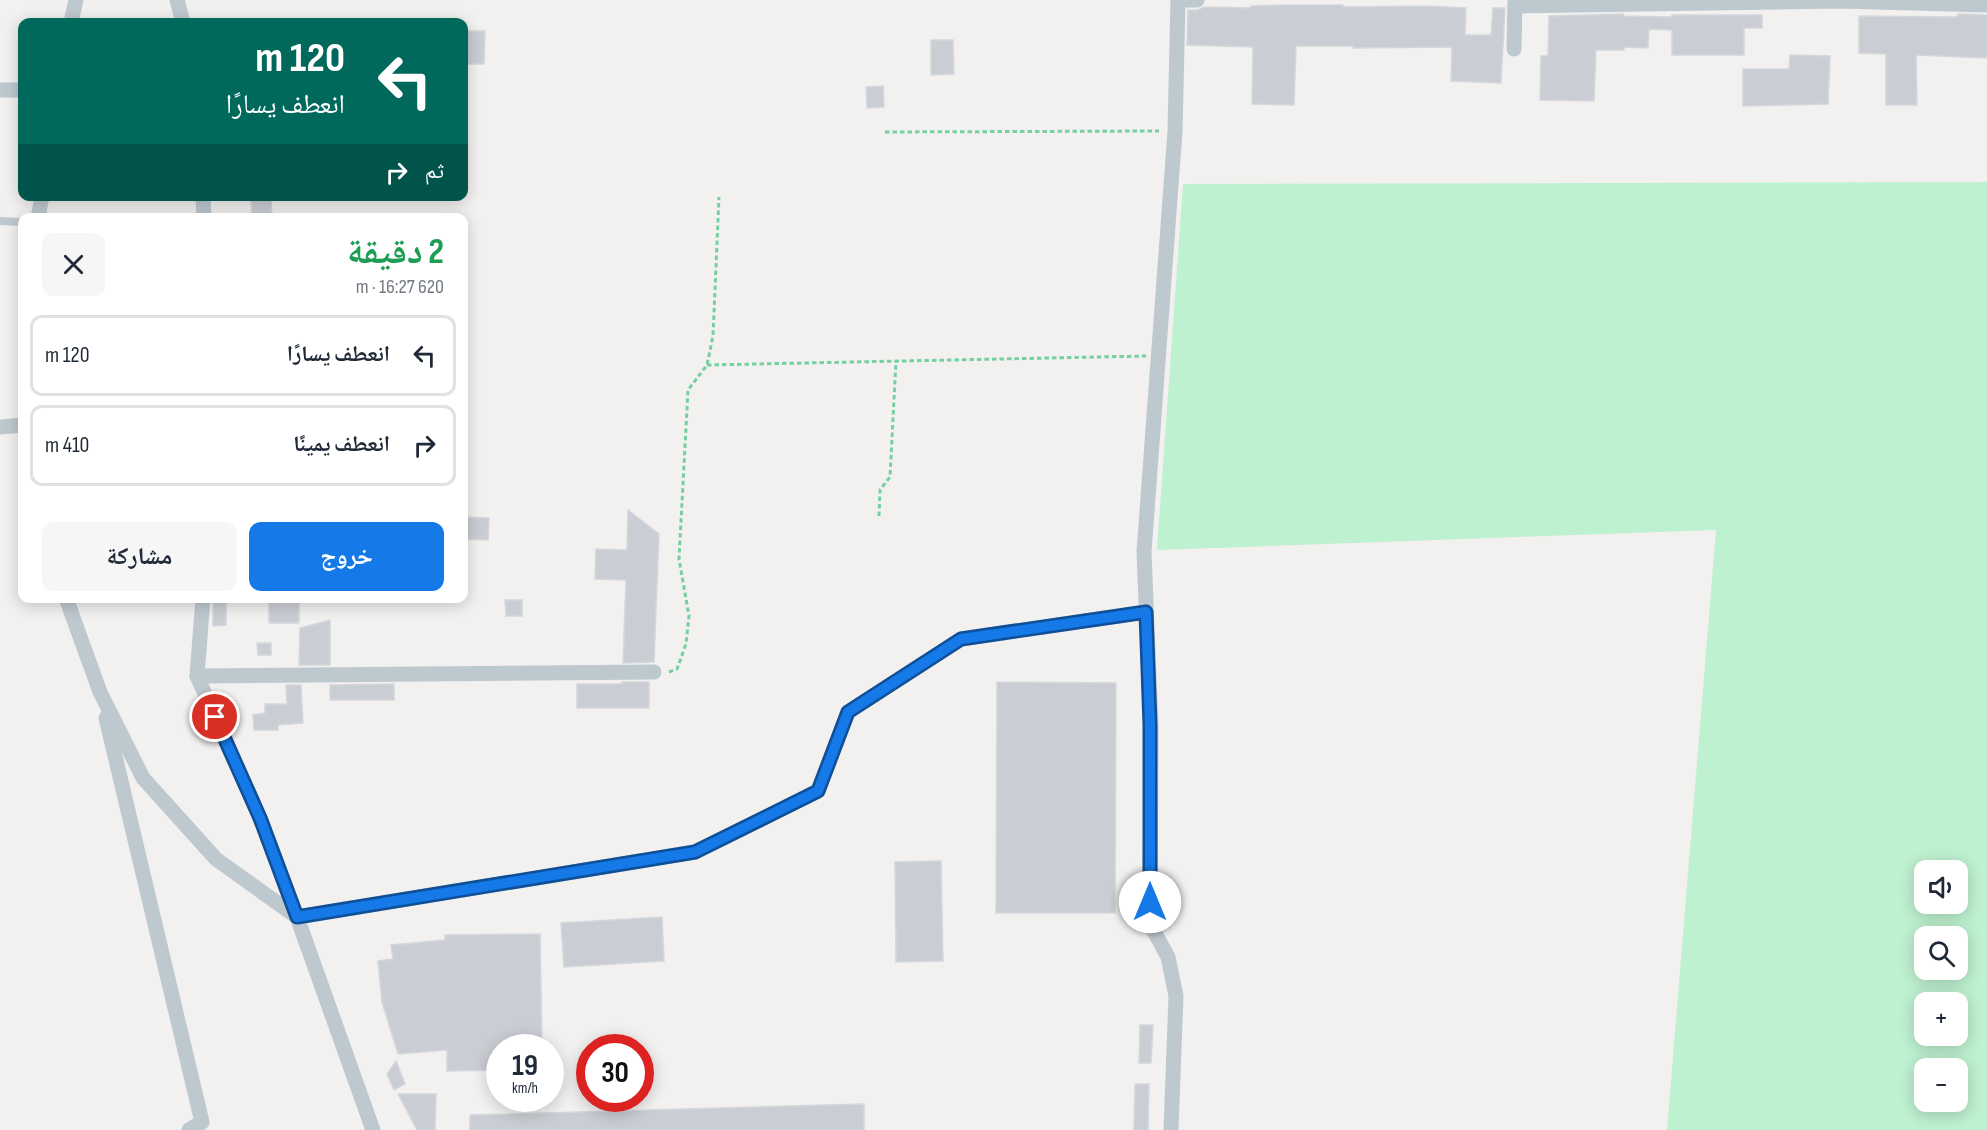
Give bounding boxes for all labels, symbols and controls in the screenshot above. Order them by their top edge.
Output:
text: 120 m [255,33,345,84]
icon: left [366,42,444,120]
text: انعطف يسارًا [226,89,345,121]
icon: right [380,156,413,189]
text: ثم [425,158,444,185]
text: 2 دقيقة [347,231,444,274]
button: close [42,233,105,296]
text: 620 m · 16:27 [356,275,444,299]
icon: left [408,339,441,372]
text: انعطف يسارًا [287,341,390,368]
text: 120 m [45,342,89,369]
icon: right [408,429,441,462]
text: انعطف يمينًا [293,431,390,458]
text: 410 m [45,432,89,459]
button: مشاركة [42,522,237,591]
button: خروج [249,522,444,591]
pin [189,691,240,742]
icon: arrive [198,700,231,733]
map controls [1914,860,1968,1112]
button: sound [1914,860,1968,914]
position arrow [1118,870,1182,934]
button: search [1914,926,1968,980]
button: + [1914,992,1968,1046]
speed limit sign: 30 [576,1034,654,1112]
text: 19 [512,1048,538,1084]
button: − [1914,1058,1968,1112]
text: km/h [512,1079,538,1098]

